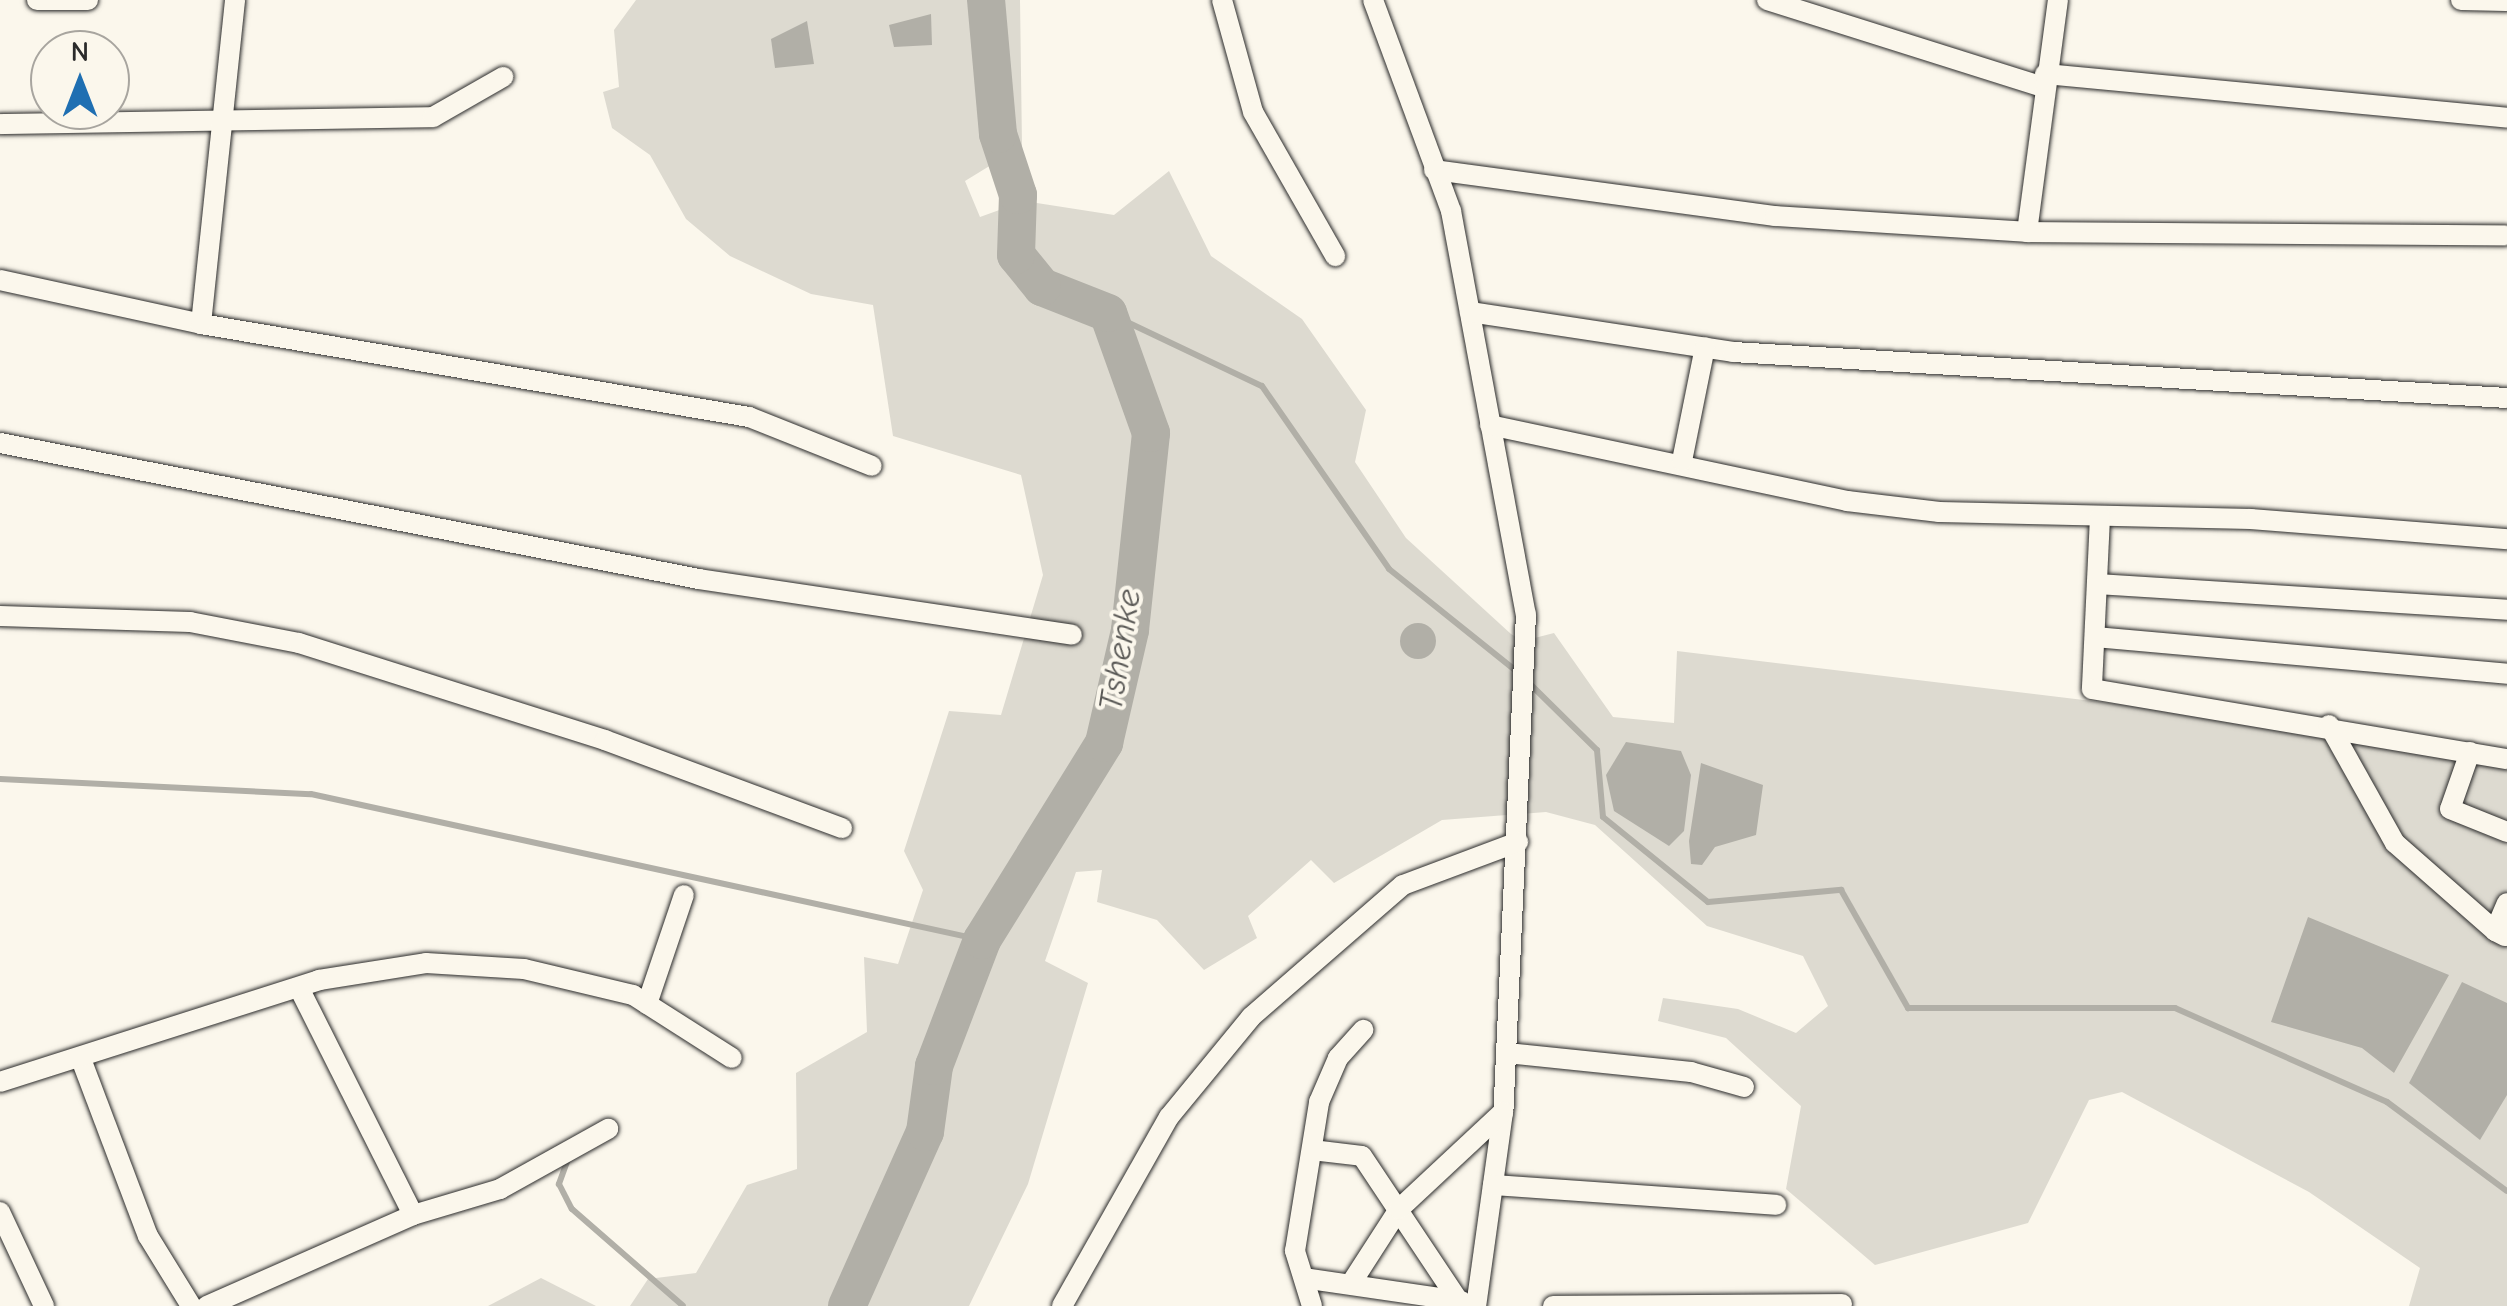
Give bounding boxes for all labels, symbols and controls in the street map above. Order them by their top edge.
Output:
north arrow [30,30,130,130]
text: N [71,36,89,68]
water label: Tshenke [1090,586,1150,714]

